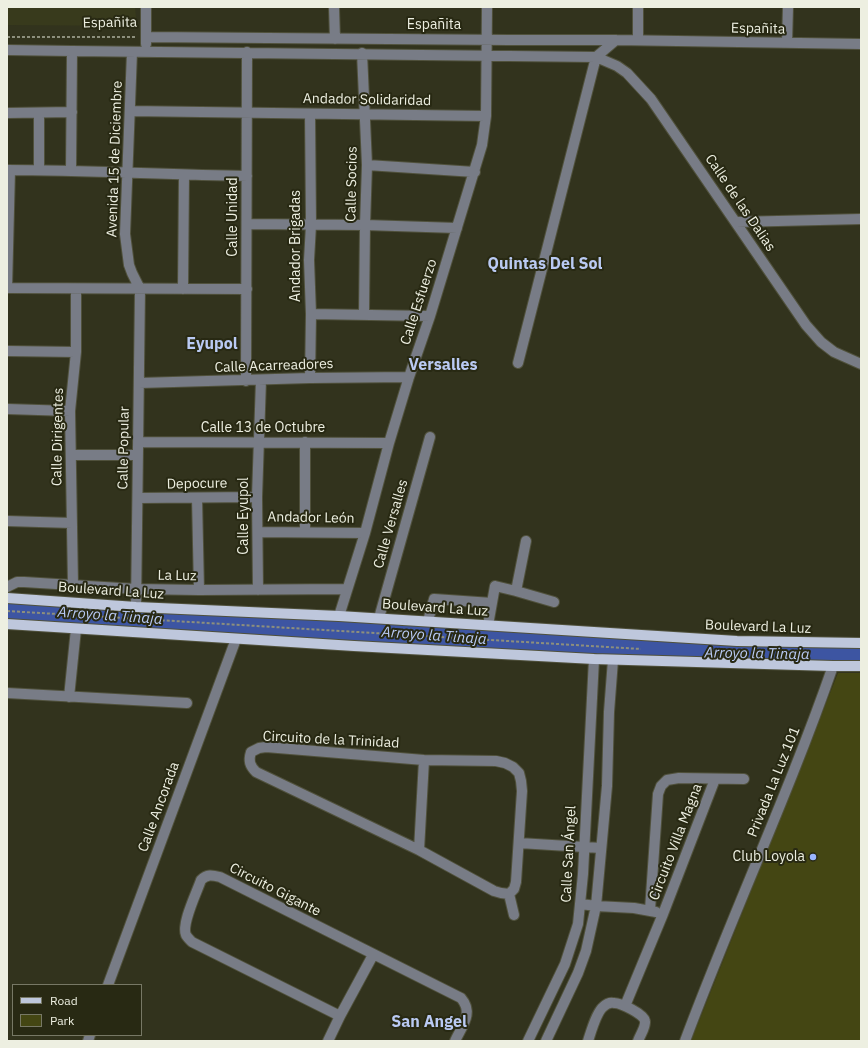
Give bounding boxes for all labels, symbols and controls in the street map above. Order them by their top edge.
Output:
street label: Españita [83,14,137,32]
street label: Españita [407,17,461,33]
street label: Españita [731,20,785,38]
street label: Avenida 15 de Diciembre [104,80,126,238]
street label: Andador Solidaridad [303,90,431,110]
street label: Calle Socios [343,146,361,222]
street label: Calle de las Dalias [701,151,779,255]
street label: Calle Unidad [225,177,241,257]
street label: Andador Brigadas [288,190,304,302]
district label: Quintas Del Sol [488,254,602,274]
street label: Calle Esfuerzo [397,257,441,347]
district label: Eyupol [186,334,238,354]
district label: Versalles [408,355,478,375]
street label: Calle Acarreadores [214,356,334,376]
street label: Calle Dirigentes [49,388,67,486]
street label: Calle Popular [115,406,133,490]
street label: Calle 13 de Octubre [201,420,325,436]
street label: Depocure [166,475,228,493]
street label: Calle Eyupol [236,477,252,555]
street label: Calle Versalles [370,477,412,571]
street label: Andador León [267,509,355,527]
street label: La Luz [157,567,197,585]
street label: Boulevard La Luz [57,579,165,603]
street label: Boulevard La Luz [381,596,489,620]
water label: Arroyo la Tinaja [57,603,163,629]
street label: Boulevard La Luz [705,617,811,637]
water label: Arroyo la Tinaja [381,623,487,649]
water label: Arroyo la Tinaja [704,644,810,664]
street label: Privada La Luz 101 [744,724,804,840]
street label: Circuito de la Trinidad [262,728,400,752]
street label: Calle Ancorada [135,760,183,854]
street label: Circuito Villa Magna [646,781,706,903]
street label: Calle San Ángel [558,805,580,903]
place label: Club Loyola [732,849,805,865]
marker: Club Loyola [808,852,818,862]
street label: Circuito Gigante [226,860,324,920]
legend [12,984,142,1036]
text: Road [50,993,78,1008]
district label: San Angel [391,1012,467,1032]
text: Park [50,1013,74,1028]

